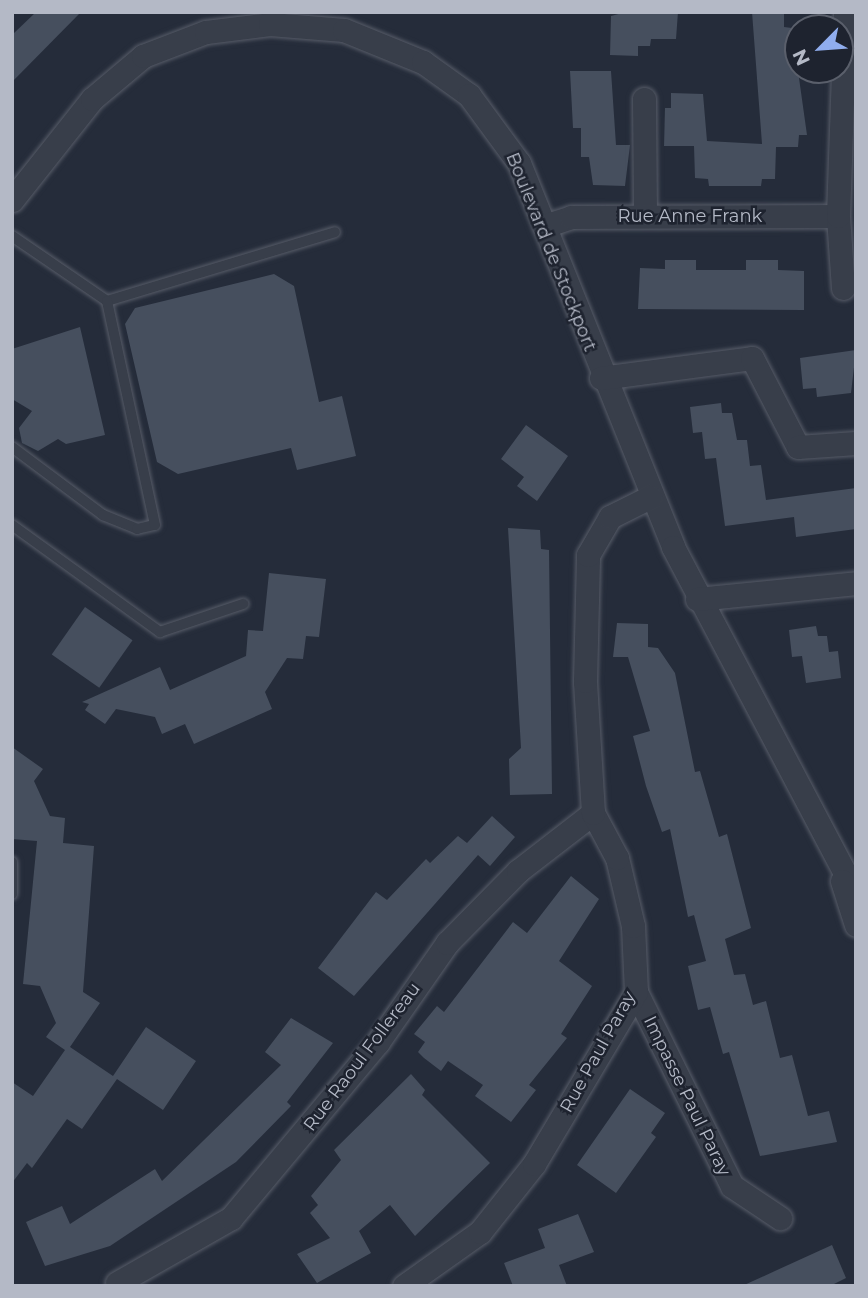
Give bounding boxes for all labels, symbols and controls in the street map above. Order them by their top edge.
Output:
north arrow [784,14,854,84]
text: N [788,45,815,69]
street label: Boulevard de Stockport [501,149,601,355]
street label: Rue Anne Frank [618,205,762,227]
street label: Rue Raoul Follereau [299,978,425,1136]
street label: Rue Paul Paray [556,988,640,1116]
street label: Impasse Paul Paray [639,1013,735,1179]

